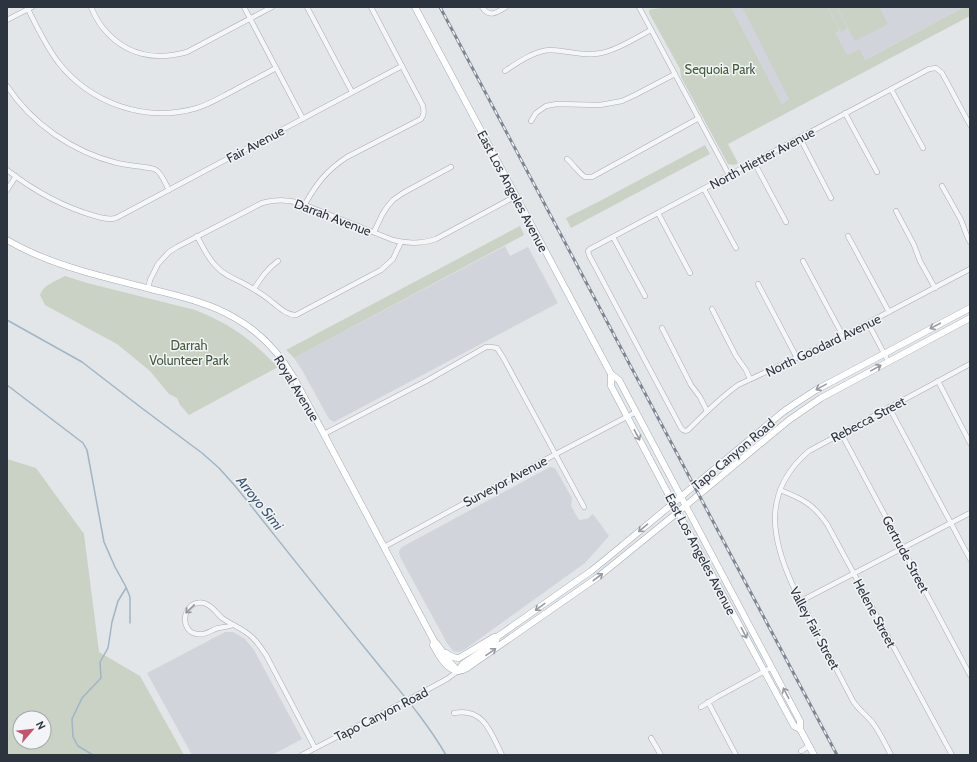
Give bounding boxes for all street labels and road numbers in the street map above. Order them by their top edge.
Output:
street label: Fair Avenue [223,122,287,166]
street label: North Hietter Avenue [707,123,818,192]
street label: East Los Angeles Avenue [474,127,552,255]
street label: Darrah Avenue [292,195,374,239]
street label: North Goodard Avenue [763,310,884,380]
street label: Royal Avenue [271,352,323,424]
street label: Rebecca Street [828,392,909,445]
street label: Tapo Canyon Road [688,415,778,493]
street label: Surveyor Avenue [460,452,550,510]
street label: East Los Angeles Avenue [662,490,740,618]
street label: Gertrude Street [879,513,933,596]
street label: Helene Street [850,576,900,651]
street label: Valley Fair Street [787,584,844,673]
street label: Tapo Canyon Road [331,683,431,745]

